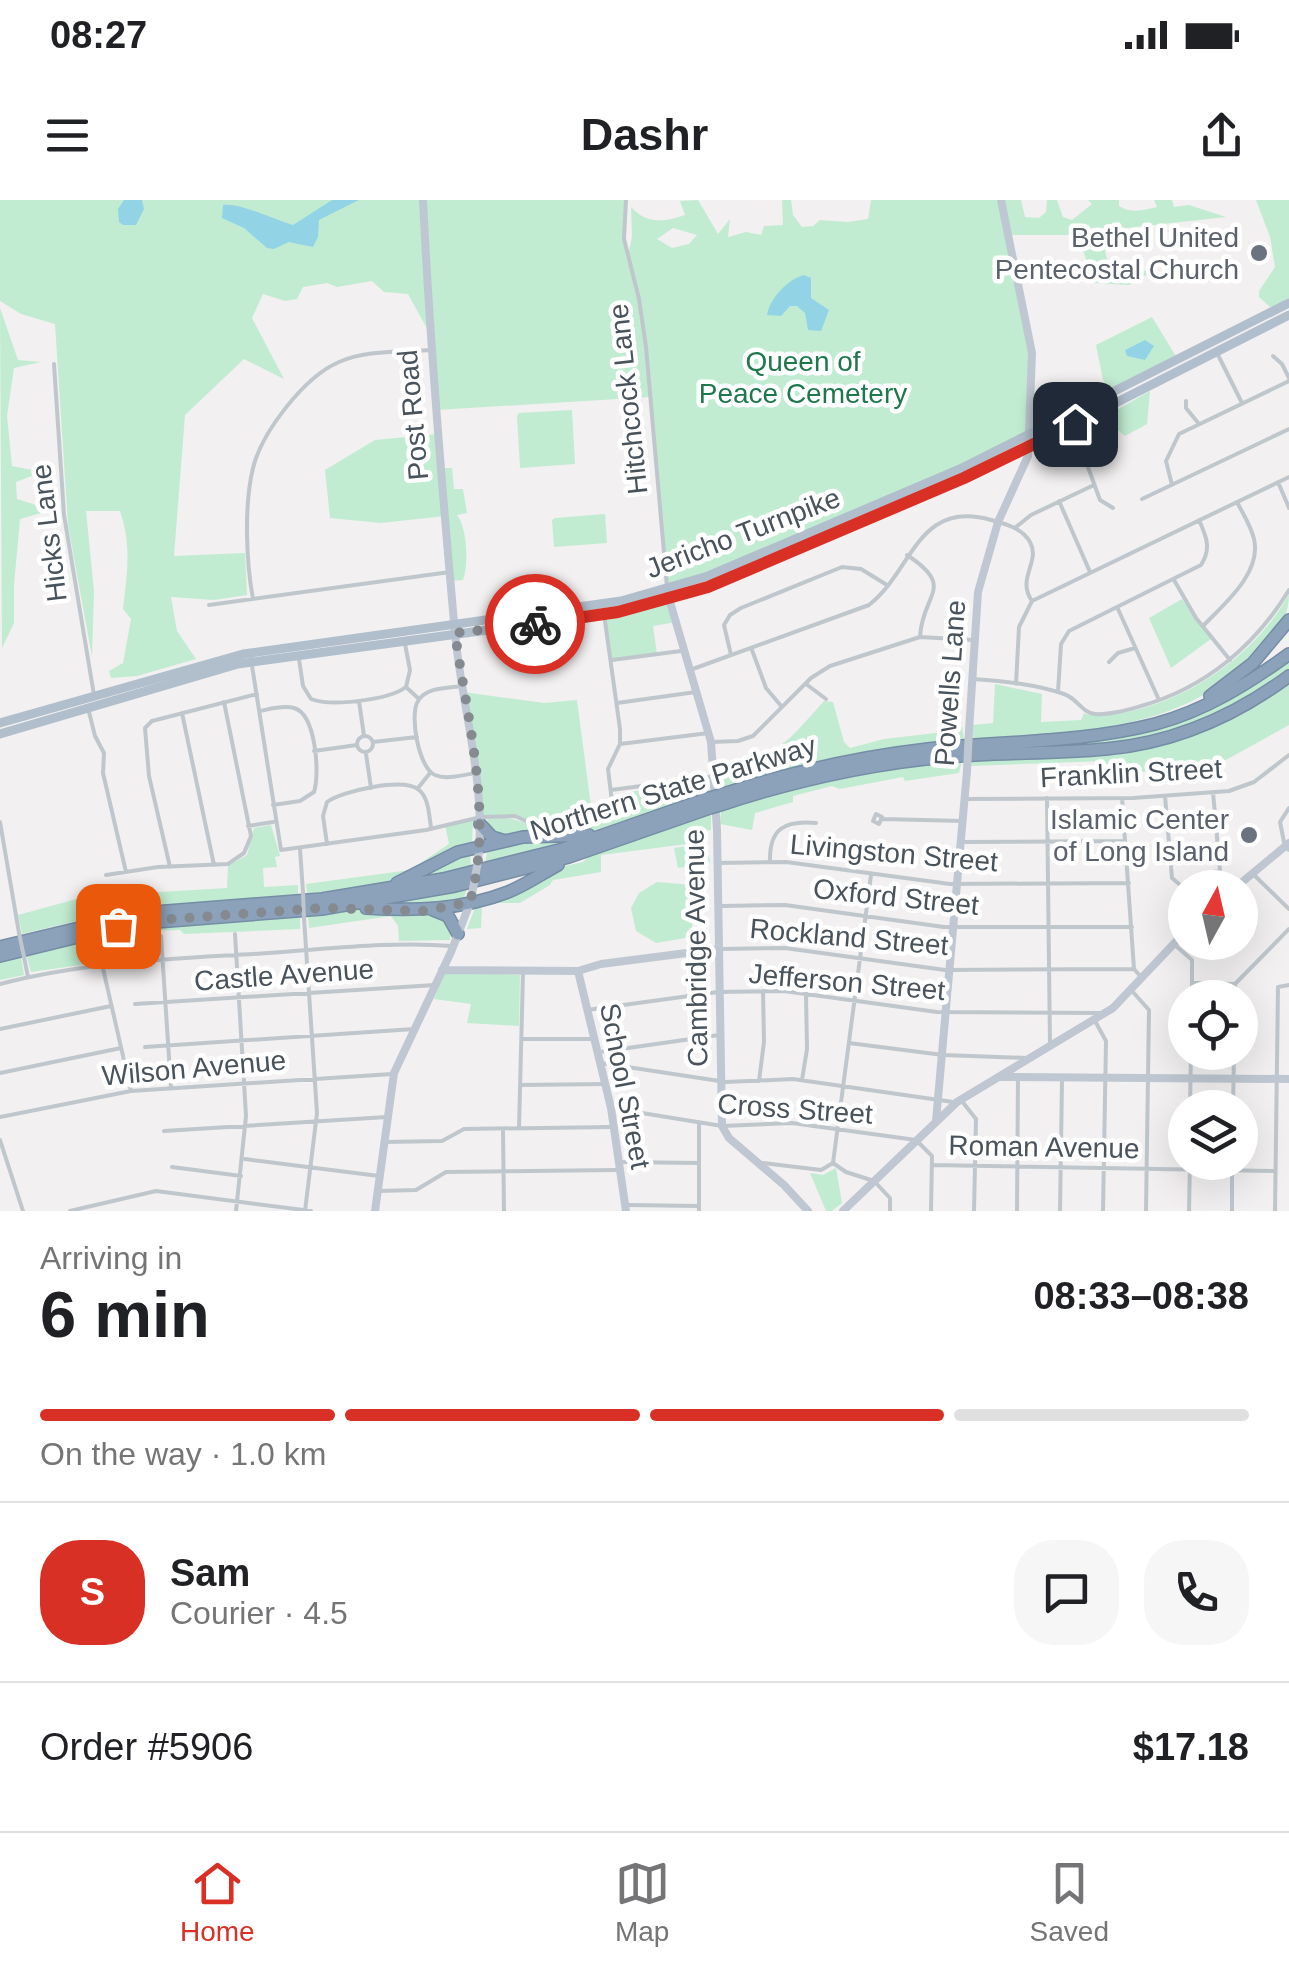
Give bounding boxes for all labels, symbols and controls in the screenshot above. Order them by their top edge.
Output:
text: 08:27 [50,14,147,56]
icon: menu [40,108,95,163]
icon: share [1194,108,1249,163]
text: Dashr [581,109,708,160]
place label: Bethel United Pentecostal Church [995,222,1239,285]
marker: Bethel United Pentecostal Church [1248,242,1270,264]
street label: Hitchcock Lane [603,302,653,496]
park label: Queen of Peace Cemetery [699,346,907,409]
street label: Post Road [392,349,434,481]
pin [1033,382,1118,467]
icon: home [1048,397,1103,452]
street label: Hicks Lane [25,462,73,604]
street label: Jericho Turnpike [642,482,844,584]
courier [485,574,585,674]
icon: bike [508,597,563,652]
street label: Powells Lane [929,599,971,767]
street label: Northern State Parkway [526,730,820,846]
street label: Franklin Street [1039,753,1223,793]
place label: Islamic Center of Long Island [1050,804,1229,867]
marker: Islamic Center of Long Island [1238,824,1260,846]
street label: Livingston Street [789,828,999,878]
street label: Cambridge Avenue [678,829,714,1067]
north arrow [1168,870,1258,960]
map controls [1168,870,1258,1180]
street label: Oxford Street [812,873,981,921]
pin [76,884,161,969]
icon: bag [91,899,146,954]
street label: Rockland Street [748,913,950,961]
street label: Castle Avenue [193,953,375,997]
street label: Jefferson Street [747,958,947,1006]
button: locate [1168,980,1258,1070]
street label: School Street [594,1001,656,1172]
street label: Wilson Avenue [101,1045,287,1091]
street label: Cross Street [716,1088,874,1130]
button: layers [1168,1090,1258,1180]
street label: Roman Avenue [948,1130,1140,1164]
text: Arriving in [40,1240,182,1276]
text: 08:33–08:38 [1033,1275,1249,1317]
text: 6 min [40,1278,210,1351]
text: On the way · 1.0 km [40,1436,326,1472]
button: chat [1014,1540,1119,1645]
button: phone [1144,1540,1249,1645]
text: Sam [170,1552,250,1594]
text: S [80,1571,105,1613]
text: Courier · 4.5 [170,1595,348,1631]
text: Order #5906 [40,1726,253,1768]
text: $17.18 [1133,1726,1249,1768]
tab: Home [180,1856,255,1948]
tab: Map [615,1856,670,1948]
tab: Saved [1030,1856,1109,1948]

